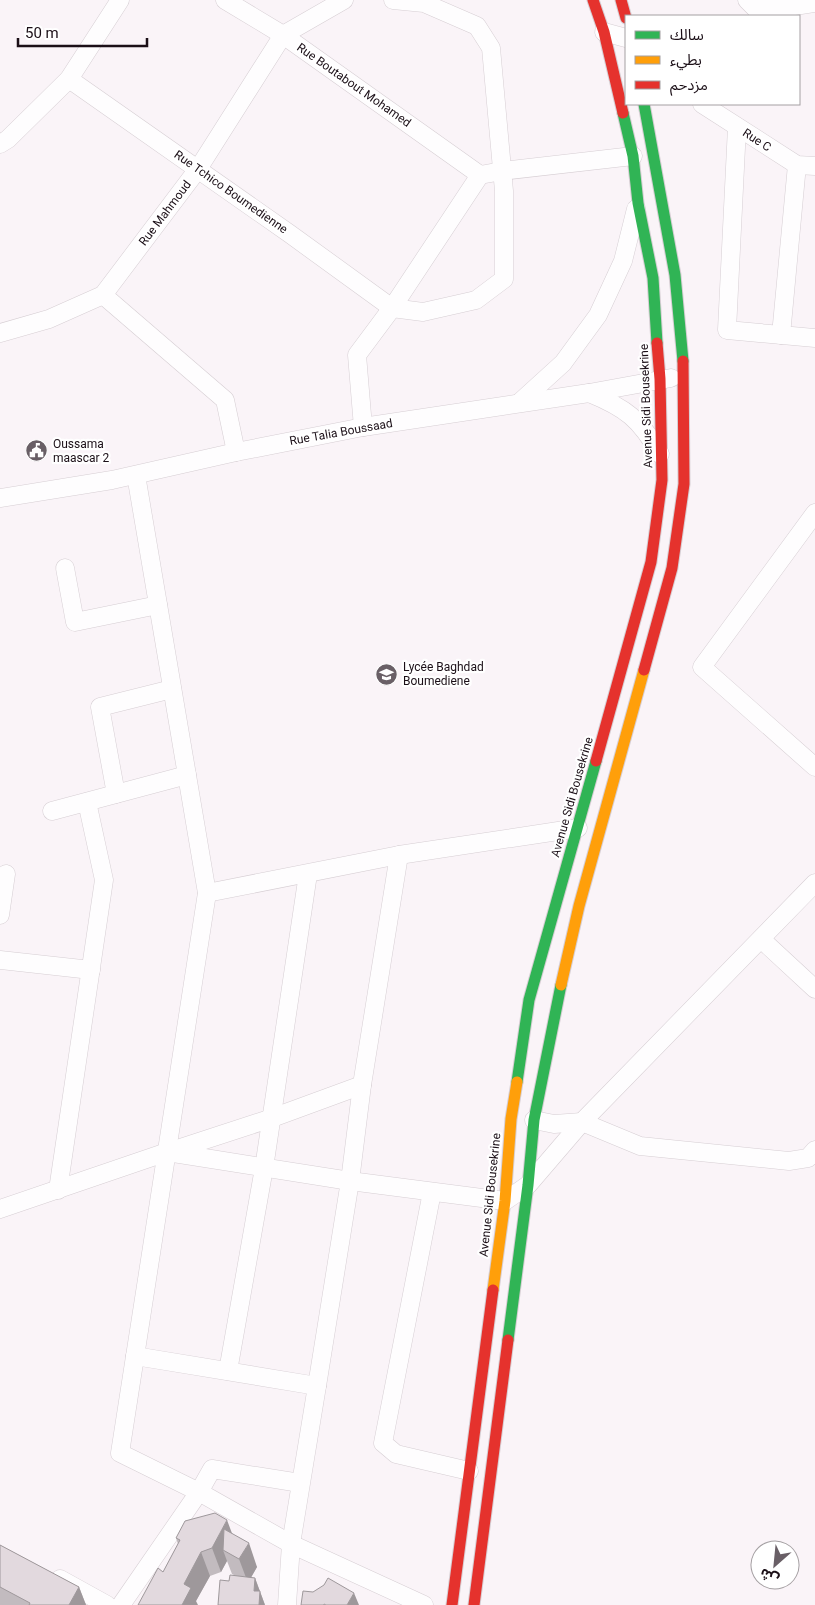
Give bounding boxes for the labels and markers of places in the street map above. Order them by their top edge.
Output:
place label: Oussama maascar 2 [53,437,110,465]
public building icon: Oussama maascar 2 [25,439,49,463]
place label: Lycée Baghdad Boumediene [403,660,484,688]
school or university icon: Lycée Baghdad Boumediene [375,662,399,686]

